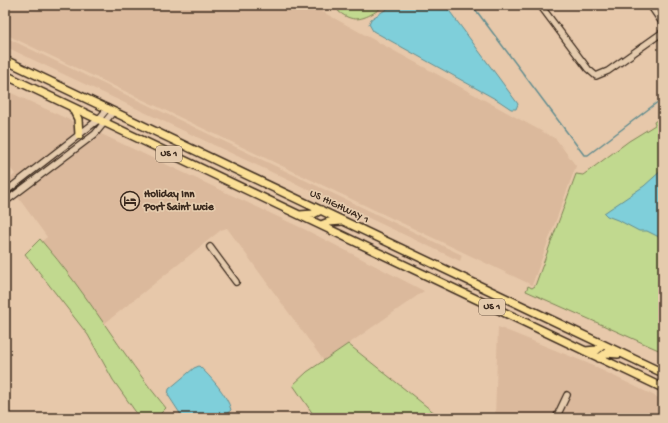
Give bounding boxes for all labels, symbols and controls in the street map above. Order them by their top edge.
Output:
road number: US 1 [156,146,182,162]
street label: US HIGHWAY 1 [308,188,370,226]
place label: Holiday Inn Port Saint Lucie [143,189,215,214]
hotel icon: Holiday Inn Port Saint Lucie [119,190,141,212]
road number: US 1 [479,299,505,315]

